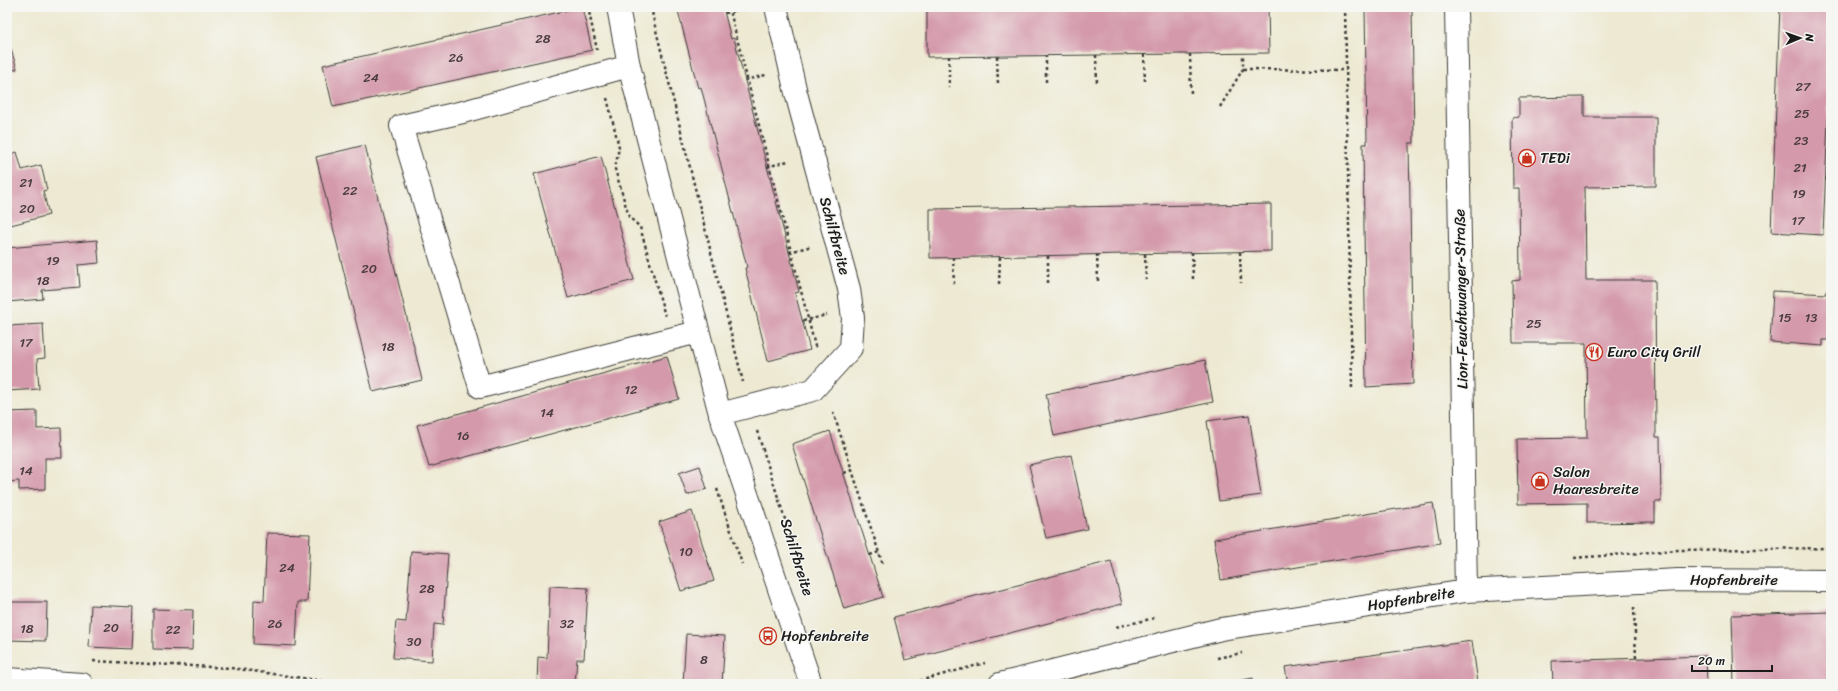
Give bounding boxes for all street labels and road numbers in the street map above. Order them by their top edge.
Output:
street label: Schilfbreite [812,194,858,278]
street label: Lion-Feuchtwanger-Straße [1446,208,1476,389]
street label: Schilfbreite [773,515,821,599]
street label: Hopfenbreite [1690,567,1778,593]
street label: Hopfenbreite [1365,579,1457,619]

